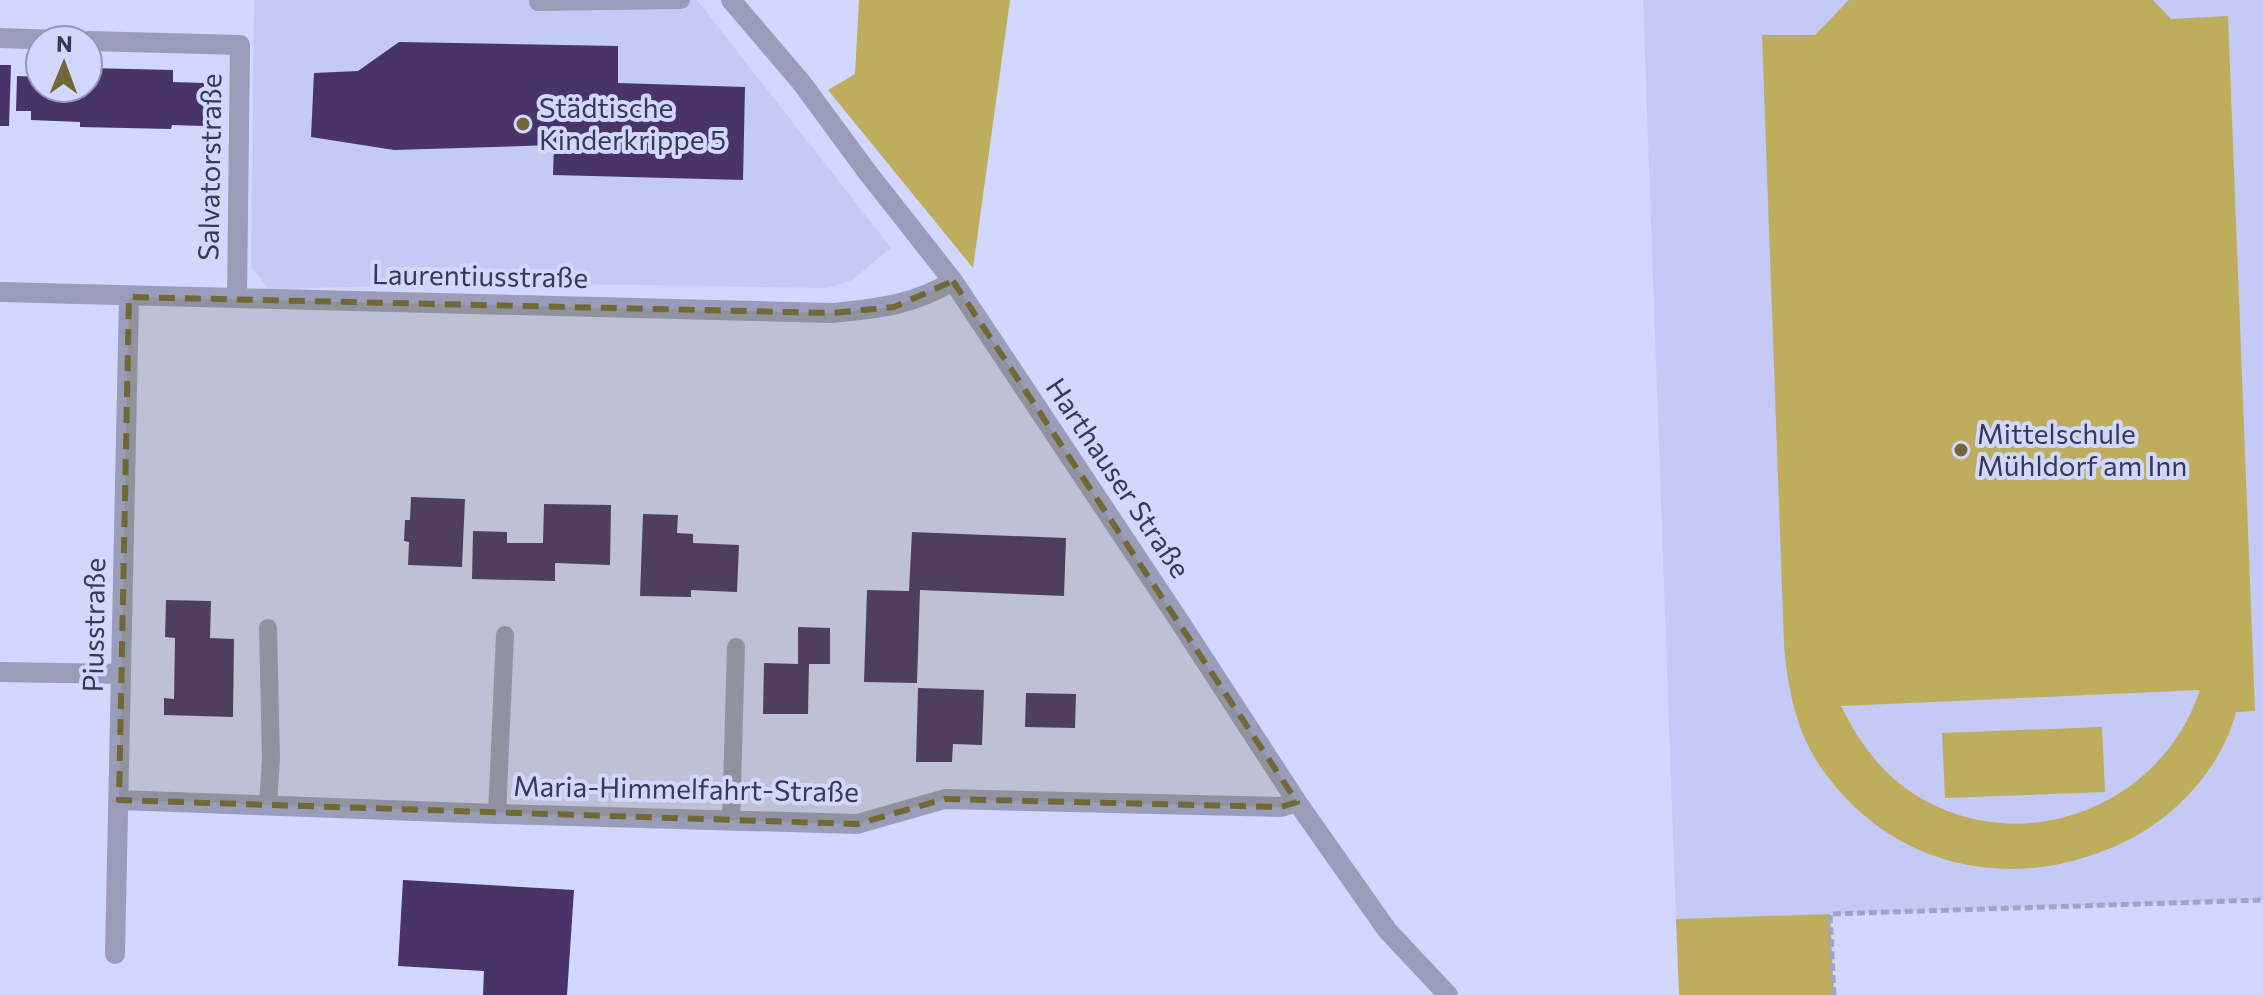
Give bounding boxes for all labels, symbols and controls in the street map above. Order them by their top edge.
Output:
north arrow [24,24,104,104]
text: N [56,30,73,57]
street label: Salvatorstraße [190,73,228,261]
place label: Städtische Kinderkrippe 5 [539,90,726,156]
marker: Städtische Kinderkrippe 5 [514,115,532,133]
street label: Laurentiusstraße [372,256,588,294]
street label: Harthauser Straße [1039,371,1198,584]
place label: Mittelschule Mühldorf am Inn [1977,416,2187,482]
marker: Mittelschule Mühldorf am Inn [1952,441,1970,459]
street label: Piusstraße [75,557,111,693]
street label: Maria-Himmelfahrt-Straße [513,768,859,808]

